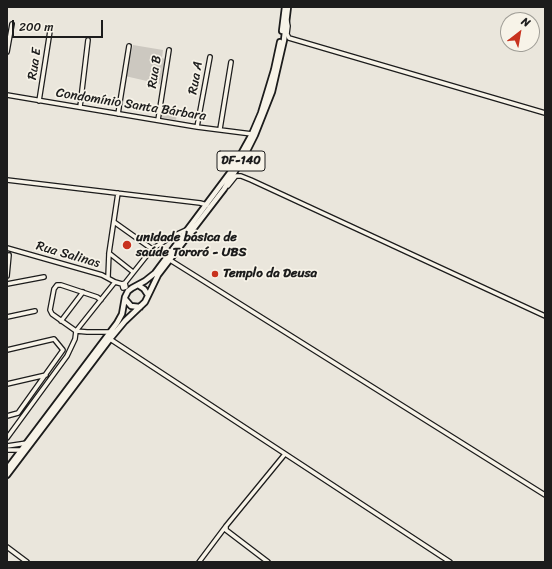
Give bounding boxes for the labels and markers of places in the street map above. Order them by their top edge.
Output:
place label: unidade básica de saúde Tororó - UBS [136,230,247,261]
marker: unidade básica de saúde Tororó - UBS [121,239,133,251]
place label: Templo da Deusa [223,266,317,282]
marker: Templo da Deusa [210,269,220,279]

